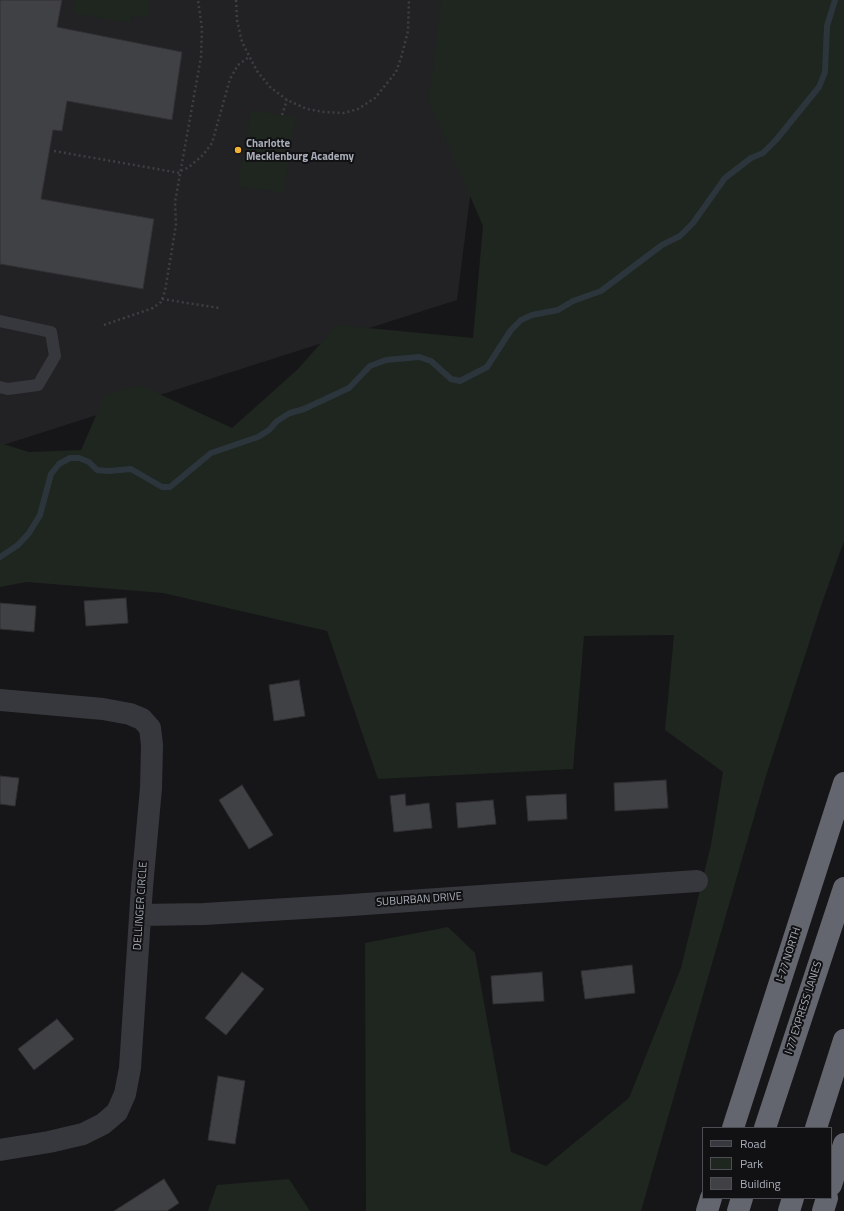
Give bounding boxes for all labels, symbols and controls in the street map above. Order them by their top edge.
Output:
place label: Charlotte Mecklenburg Academy [246,137,354,163]
marker: Charlotte Mecklenburg Academy [233,145,243,155]
street label: DELLINGER CIRCLE [131,861,151,951]
street label: SUBURBAN DRIVE [376,890,462,910]
street label: I-77 NORTH [774,926,804,984]
street label: I 77 EXPRESS LANES [783,960,825,1056]
legend [702,1127,832,1199]
text: Road [740,1134,766,1153]
text: Park [740,1154,763,1173]
text: Building [740,1174,781,1193]

